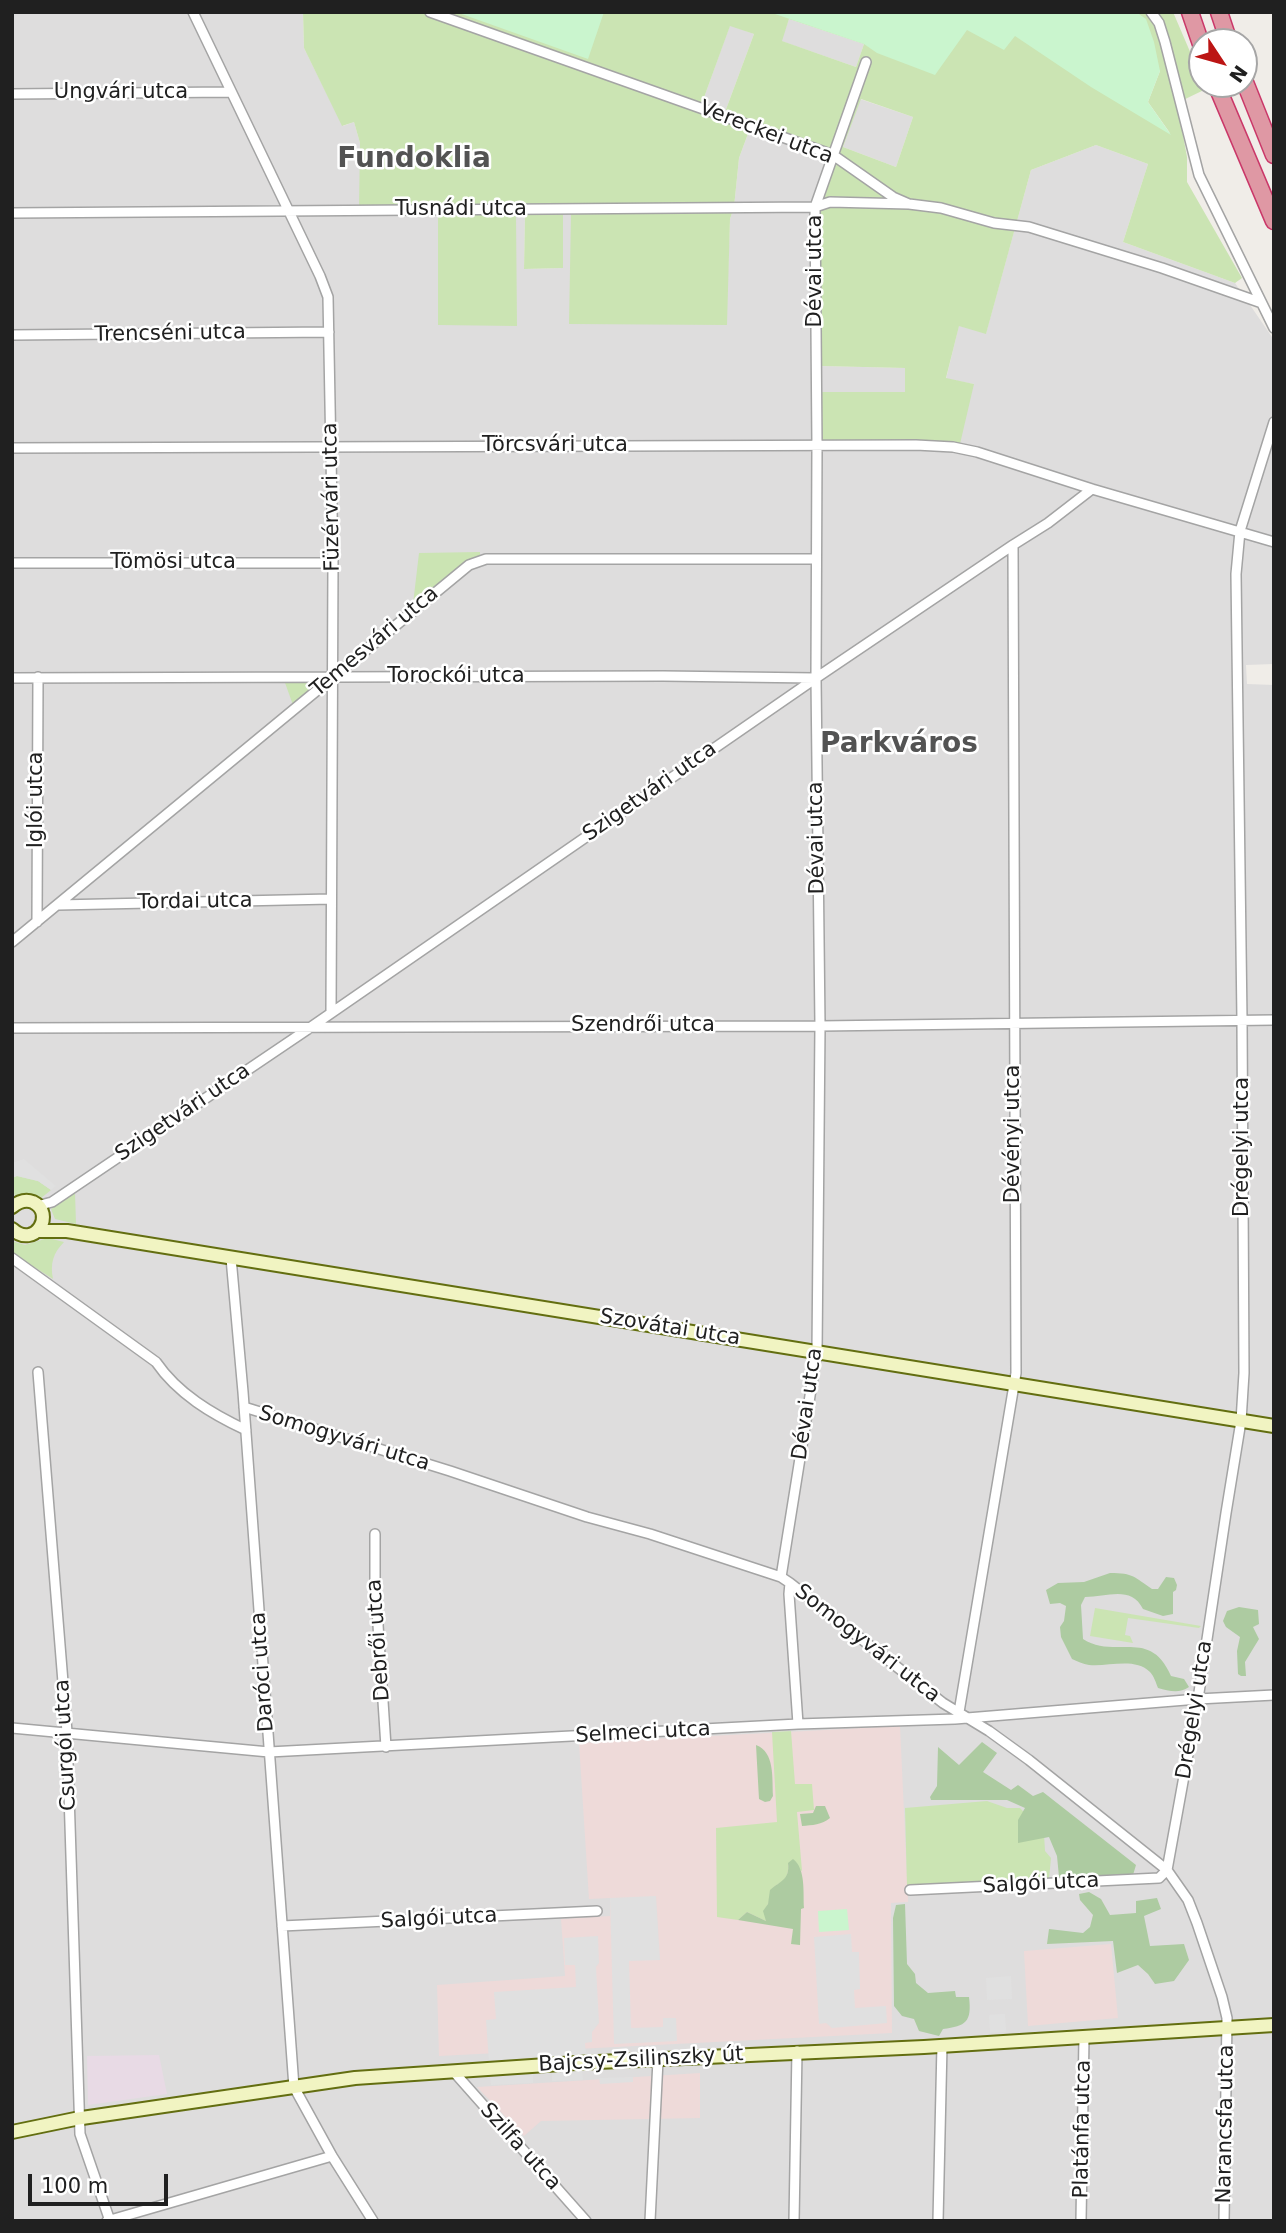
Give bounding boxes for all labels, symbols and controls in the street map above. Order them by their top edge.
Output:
north arrow [1188,28,1258,98]
text: N [1225,61,1252,87]
street label: Ungvári utca [54,80,188,106]
street label: Vereckei utca [696,96,836,170]
district label: Fundoklia [337,143,491,177]
street label: Tusnádi utca [395,197,527,223]
street label: Dévai utca [803,215,829,327]
street label: Trencséni utca [94,320,246,348]
street label: Füzérvári utca [318,422,346,572]
street label: Törcsvári utca [482,433,628,459]
street label: Tömösi utca [110,550,236,576]
street label: Temesvári utca [306,581,444,703]
street label: Torockói utca [387,664,525,690]
district label: Parkváros [820,728,978,762]
street label: Szigetvári utca [578,737,722,847]
street label: Iglói utca [24,752,50,848]
street label: Dévai utca [803,781,831,895]
street label: Tordai utca [137,888,253,916]
street label: Szendrői utca [571,1013,715,1039]
street label: Szigetvári utca [111,1059,255,1167]
street label: Dévényi utca [1001,1065,1027,1203]
street label: Drégelyi utca [1230,1077,1256,1217]
street label: Szovátai utca [598,1304,742,1352]
street label: Dévai utca [788,1346,828,1462]
street label: Somogyvári utca [255,1401,433,1477]
street label: Debrői utca [362,1578,396,1702]
street label: Somogyvári utca [789,1579,945,1709]
street label: Daróci utca [246,1611,280,1733]
street label: Drégelyi utca [1172,1639,1218,1781]
street label: Csurgói utca [50,1679,82,1811]
street label: Selmeci utca [575,1717,711,1749]
street label: Salgói utca [982,1868,1100,1900]
street label: Salgói utca [380,1903,498,1935]
street label: Bajcsy-Zsilinszky út [538,2042,744,2078]
street label: Narancsfa utca [1212,2044,1240,2204]
street label: Platánfa utca [1069,2059,1097,2199]
street label: Szilfa utca [474,2098,566,2196]
scale bar [32,2160,172,2204]
text: 100 m [41,2174,108,2198]

